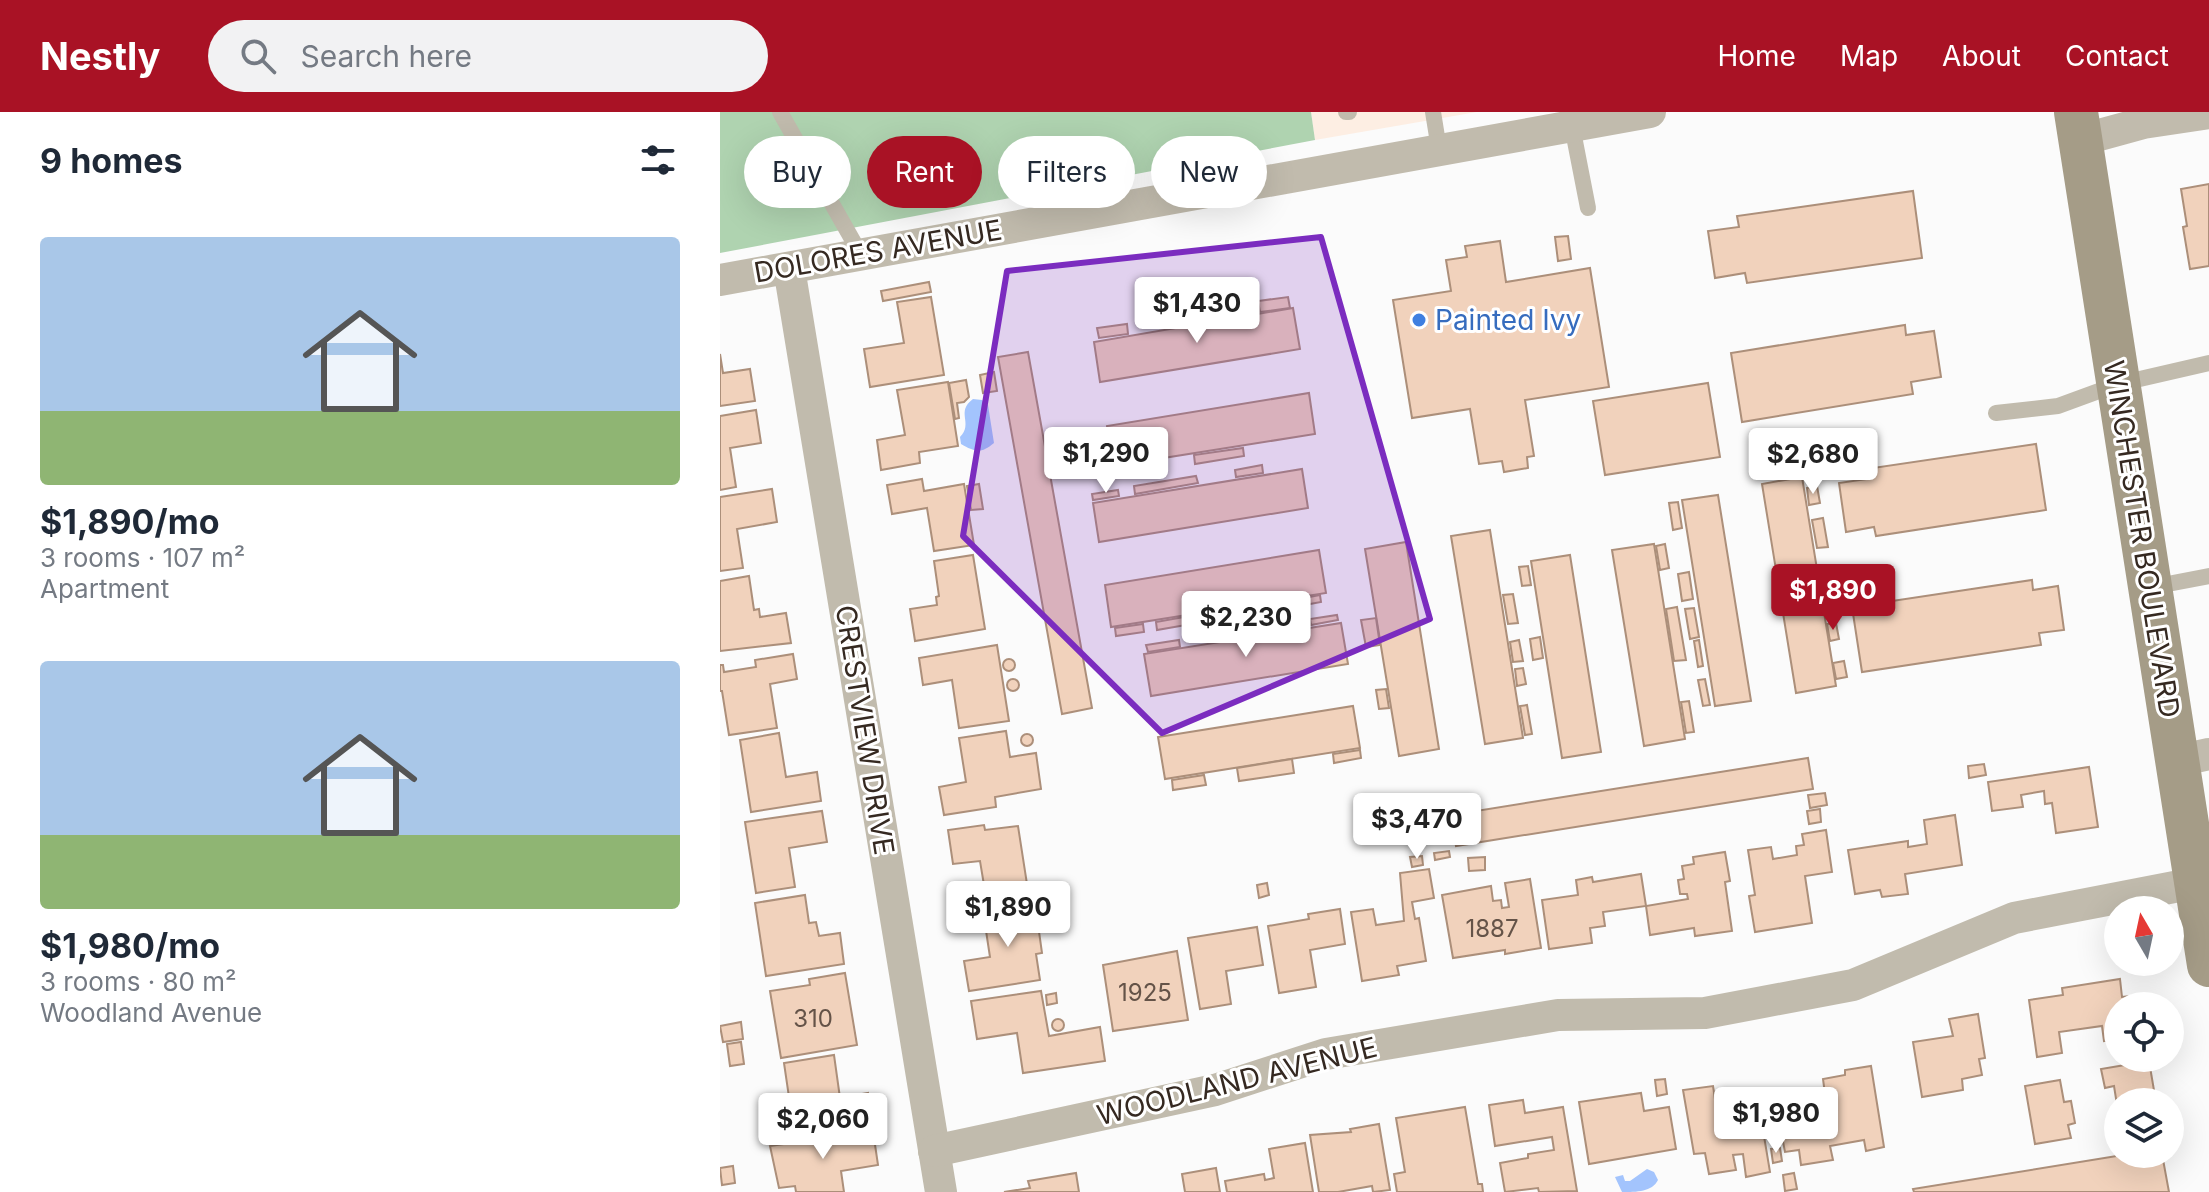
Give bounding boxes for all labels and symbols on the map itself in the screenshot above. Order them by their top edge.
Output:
street label: DOLORES AVENUE [751,212,1005,290]
pin: $1,430 [1132,277,1262,345]
place label: Painted Ivy [1435,303,1581,337]
marker: Painted Ivy [1410,311,1428,329]
street label: WINCHESTER BOULEVARD [2097,358,2187,720]
pin: $1,290 [1041,427,1171,495]
pin: $2,680 [1748,428,1878,496]
pin: $1,890 [1768,564,1898,632]
pin: $2,230 [1181,591,1311,659]
street label: CRESTVIEW DRIVE [828,603,902,857]
pin: $3,470 [1352,793,1482,861]
pin: $1,890 [943,881,1073,949]
north arrow [2104,896,2184,976]
house number: 1887 [1465,914,1519,943]
house number: 1925 [1118,978,1172,1007]
house number: 310 [793,1004,833,1033]
street label: WOODLAND AVENUE [1094,1030,1380,1132]
pin: $1,980 [1711,1087,1841,1155]
pin: $2,060 [758,1093,888,1161]

